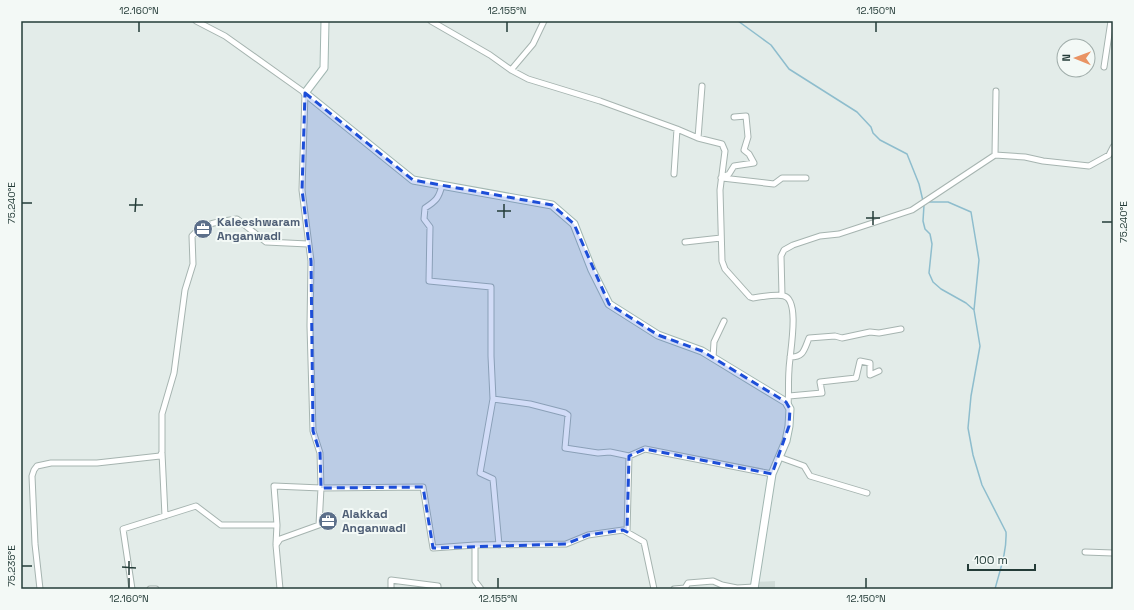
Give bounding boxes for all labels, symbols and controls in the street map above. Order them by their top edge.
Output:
text: 12.160°N [119,4,159,17]
text: 12.155°N [488,4,526,17]
text: 12.150°N [856,4,896,17]
north arrow [1056,38,1096,78]
text: N [1059,54,1073,62]
text: 75.240°E [5,182,18,224]
text: 75.240°E [1117,201,1130,243]
place label: Kaleeshwaram Anganwadi [217,214,300,244]
office icon: Kaleeshwaram Anganwadi [192,218,214,240]
place label: Alakkad Anganwadi [342,506,406,536]
office icon: Alakkad Anganwadi [317,510,339,532]
text: 75.235°E [5,545,18,587]
scale bar [968,546,1035,572]
text: 100 m [974,552,1008,568]
text: 12.160°N [109,592,149,605]
text: 12.155°N [479,592,517,605]
text: 12.150°N [846,592,886,605]

